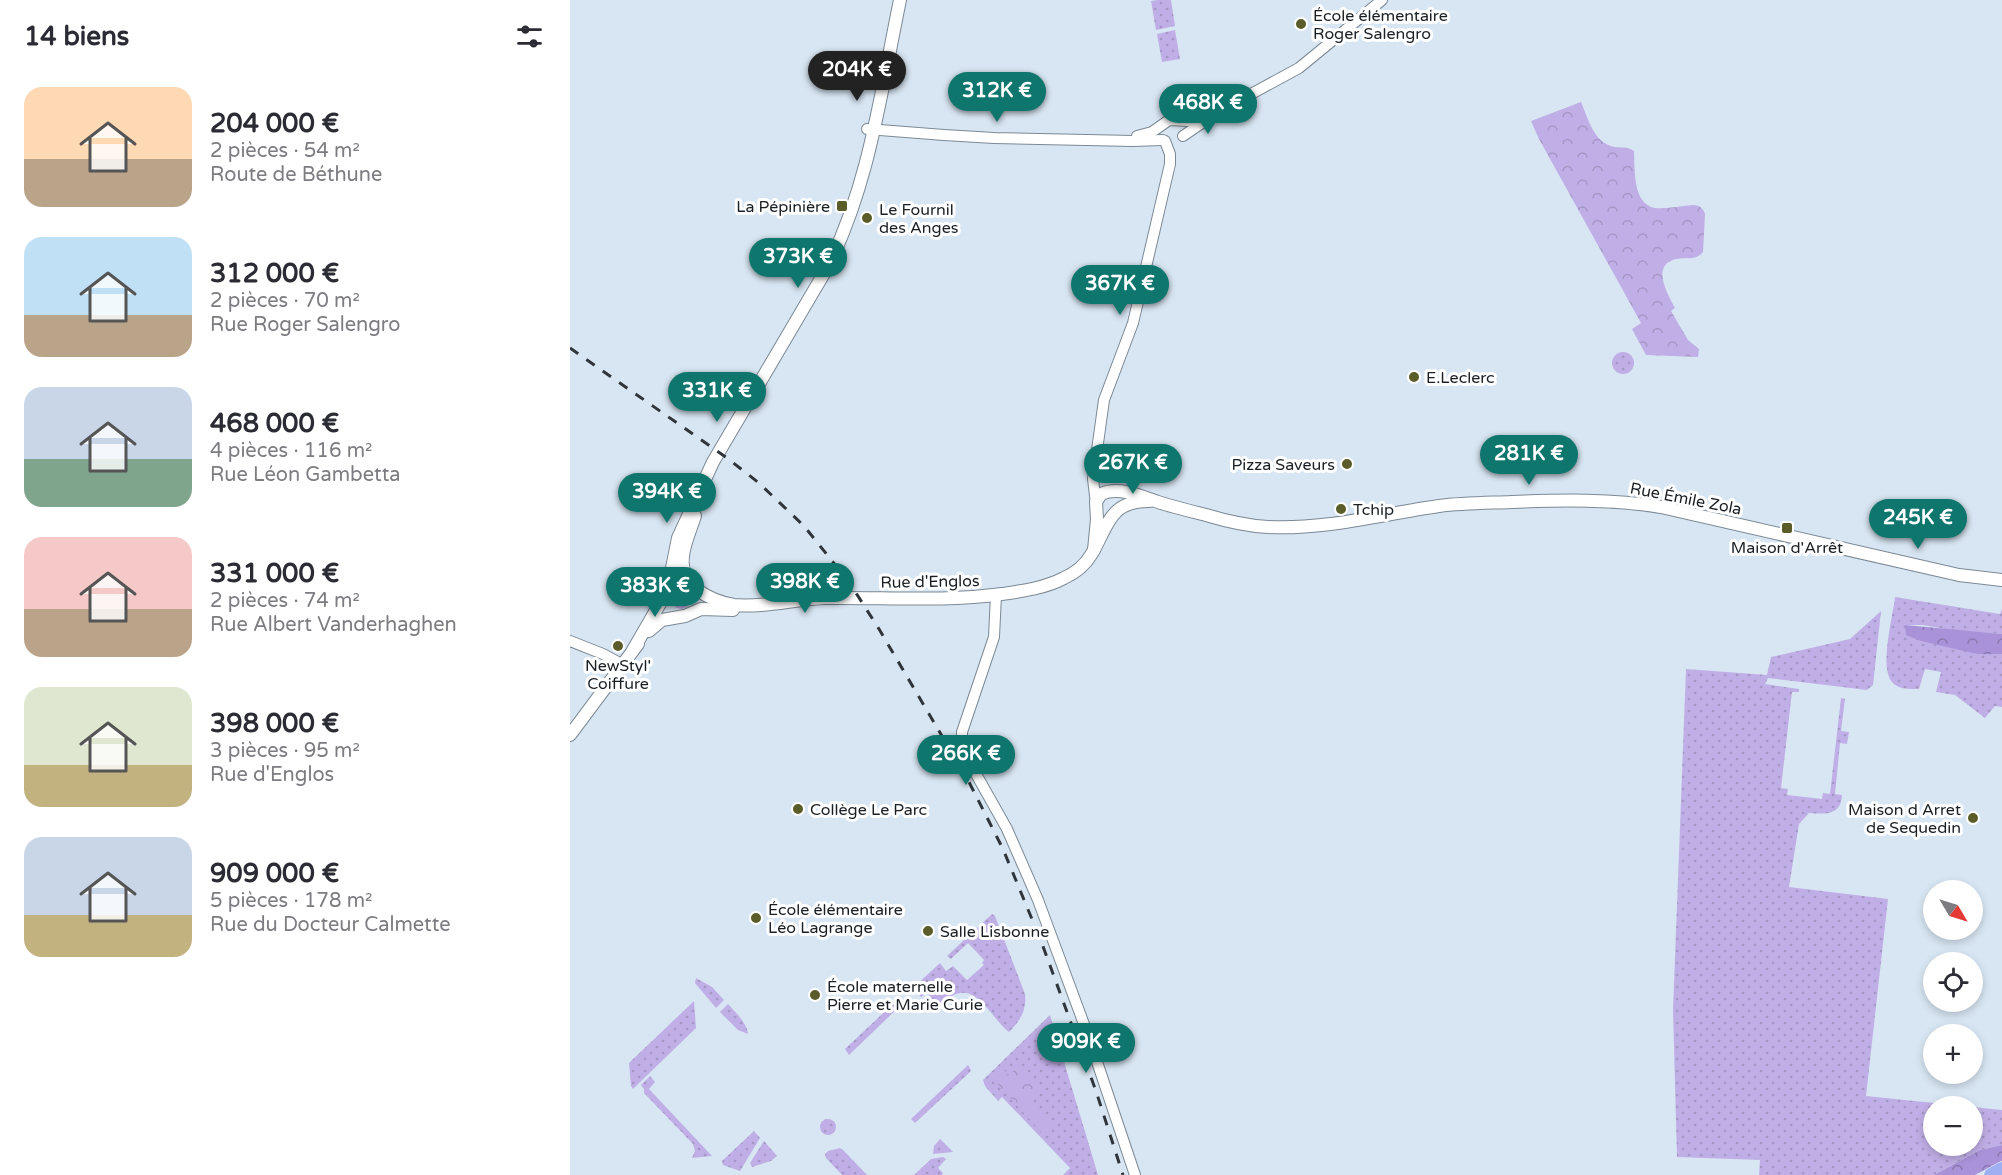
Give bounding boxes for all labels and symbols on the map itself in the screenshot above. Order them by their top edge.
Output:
place label: École élémentaire Roger Salengro [1313,6,1448,44]
marker: École élémentaire Roger Salengro [1294,17,1308,31]
pin: 204K € [808,51,906,102]
pin: 312K € [948,72,1046,123]
pin: 468K € [1159,84,1257,135]
place label: La Pépinière [736,197,830,217]
marker: La Pépinière [835,199,849,213]
place label: Le Fournil des Anges [879,200,958,238]
marker: Le Fournil des Anges [860,211,874,225]
pin: 373K € [749,238,847,289]
pin: 367K € [1071,265,1169,316]
place label: E.Leclerc [1426,368,1495,388]
marker: E.Leclerc [1407,370,1421,384]
pin: 331K € [668,372,766,423]
pin: 281K € [1480,435,1578,486]
pin: 267K € [1084,444,1182,495]
place label: Pizza Saveurs [1232,455,1335,475]
marker: Pizza Saveurs [1340,457,1354,471]
pin: 394K € [618,473,716,524]
street label: Rue Émile Zola [1628,478,1743,520]
pin: 245K € [1869,499,1967,550]
place label: Tchip [1353,500,1394,520]
marker: Tchip [1334,502,1348,516]
marker: Maison d'Arrêt [1780,521,1794,535]
place label: Maison d'Arrêt [1731,538,1843,558]
pin: 398K € [756,563,854,614]
pin: 383K € [606,567,704,618]
street label: Rue d'Englos [880,571,980,593]
marker: NewStyl' Coiffure [611,639,625,653]
place label: NewStyl' Coiffure [585,656,651,694]
pin: 266K € [917,735,1015,786]
place label: Collège Le Parc [810,800,927,820]
place label: Maison d Arret de Sequedin [1848,800,1961,838]
marker: Collège Le Parc [791,802,805,816]
marker: Maison d Arret de Sequedin [1966,811,1980,825]
north arrow [1923,880,1983,940]
place label: École élémentaire Léo Lagrange [768,900,903,938]
marker: École élémentaire Léo Lagrange [749,911,763,925]
place label: Salle Lisbonne [940,922,1049,942]
marker: Salle Lisbonne [921,924,935,938]
place label: École maternelle Pierre et Marie Curie [827,977,983,1015]
marker: École maternelle Pierre et Marie Curie [808,988,822,1002]
pin: 909K € [1037,1023,1135,1074]

